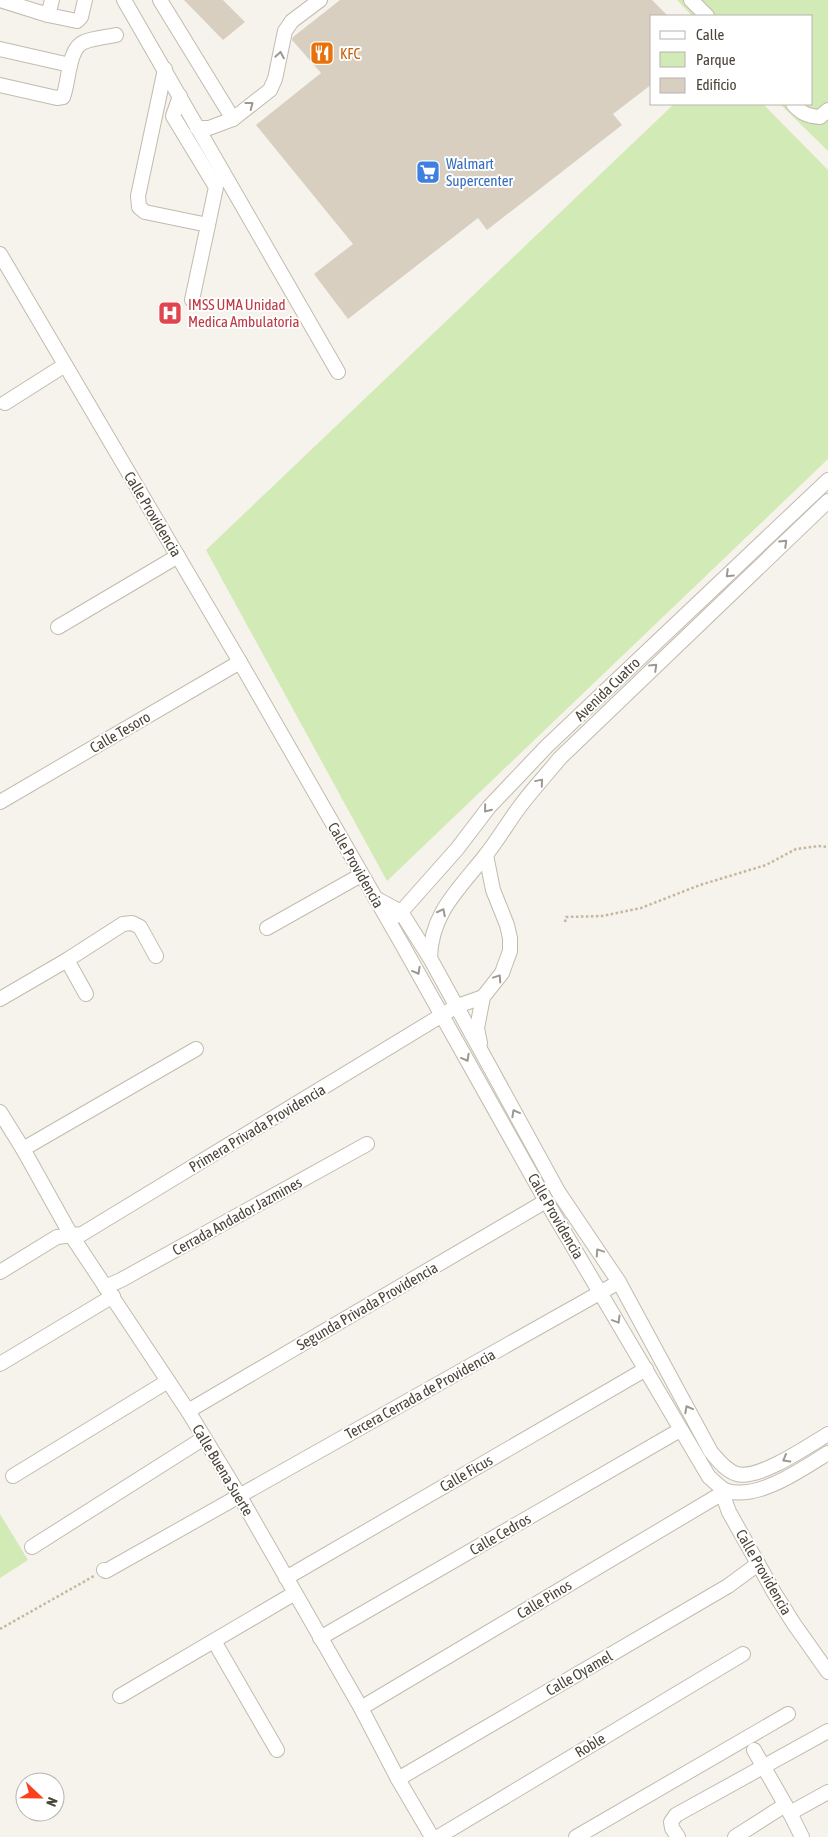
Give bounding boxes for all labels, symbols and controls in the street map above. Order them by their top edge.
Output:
legend [650,15,813,105]
text: Calle [696,26,725,43]
restaurant icon: KFC [309,40,335,66]
place label: KFC [340,45,360,62]
one-way arrow [275,51,285,60]
text: Parque [696,51,736,68]
text: Edificio [696,76,737,93]
one-way arrow [244,103,253,111]
place label: Walmart Supercenter [446,155,514,189]
supermarket icon: Walmart Supercenter [415,159,441,185]
place label: IMSS UMA Unidad Medica Ambulatoria [188,296,299,330]
hospital icon: IMSS UMA Unidad Medica Ambulatoria [157,300,183,326]
street label: Calle Providencia [121,469,185,559]
one-way arrow [779,540,788,549]
one-way arrow [725,568,734,577]
street label: Avenida Cuatro [571,654,643,724]
one-way arrow [649,664,658,673]
street label: Calle Tesoro [87,708,153,756]
one-way arrow [534,779,542,788]
one-way arrow [484,804,493,813]
street label: Calle Providencia [325,819,387,911]
one-way arrow [436,908,446,917]
one-way arrow [411,965,421,974]
one-way arrow [492,974,501,984]
one-way arrow [460,1053,470,1062]
street label: Primera Privada Providencia [186,1081,328,1175]
one-way arrow [511,1110,521,1119]
street label: Calle Providencia [525,1170,587,1262]
street label: Cerrada Andador Jazmines [169,1173,305,1259]
one-way arrow [596,1248,605,1258]
street label: Segunda Privada Providencia [293,1259,441,1353]
one-way arrow [611,1315,621,1324]
street label: Tercera Cerrada de Providencia [342,1346,498,1442]
one-way arrow [684,1405,694,1414]
street label: Calle Buena Suerte [189,1421,257,1519]
street label: Calle Ficus [437,1451,495,1495]
one-way arrow [782,1452,791,1462]
street label: Calle Cedros [466,1510,534,1558]
street label: Calle Providencia [733,1526,795,1618]
street label: Calle Pinos [514,1576,574,1622]
street label: Calle Oyamel [543,1647,615,1699]
street label: Roble [572,1729,608,1761]
north arrow [15,1772,65,1822]
text: N [43,1795,61,1809]

